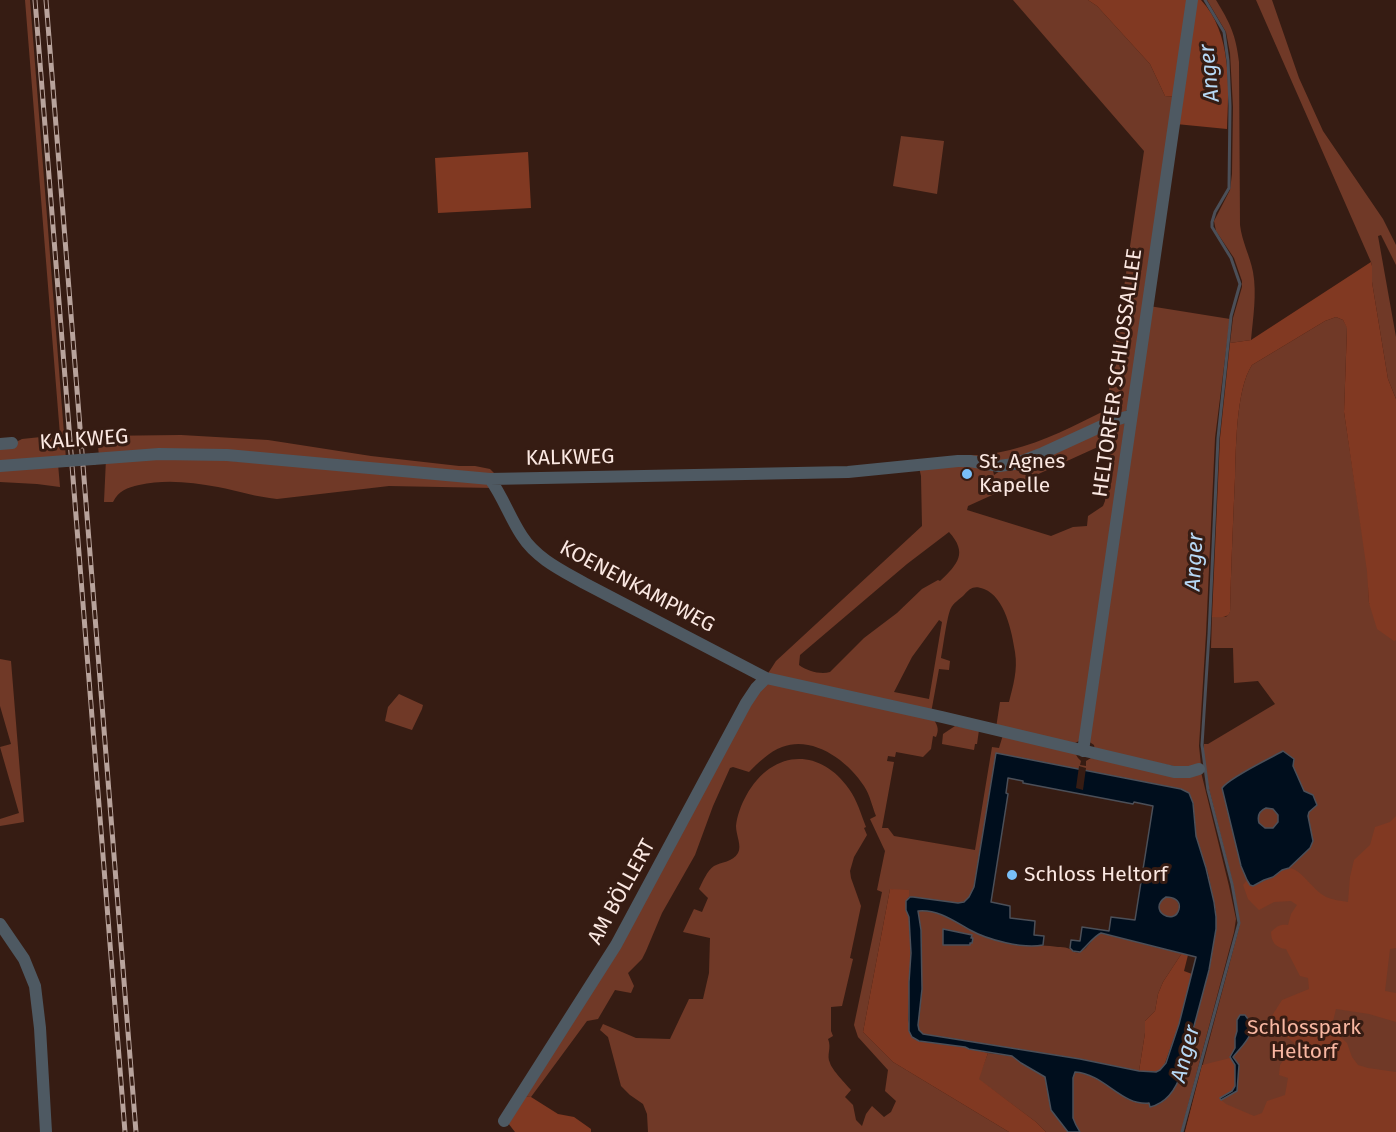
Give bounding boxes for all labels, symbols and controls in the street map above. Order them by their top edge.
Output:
water label: Anger [1194,43,1226,103]
street label: HELTORFER SCHLOSSALLEE [1088,247,1148,499]
street label: KALKWEG [39,424,129,456]
street label: KALKWEG [525,445,615,471]
place label: St. Agnes Kapelle [979,449,1065,499]
marker: St. Agnes Kapelle [960,467,974,481]
water label: Anger [1180,532,1210,592]
street label: KOENENKAMPWEG [555,535,719,639]
street label: AM BÖLLERT [583,835,661,949]
place label: Schloss Heltorf [1024,862,1168,888]
marker: Schloss Heltorf [1005,868,1019,882]
park label: Schlosspark Heltorf [1247,1015,1361,1065]
water label: Anger [1166,1023,1206,1085]

